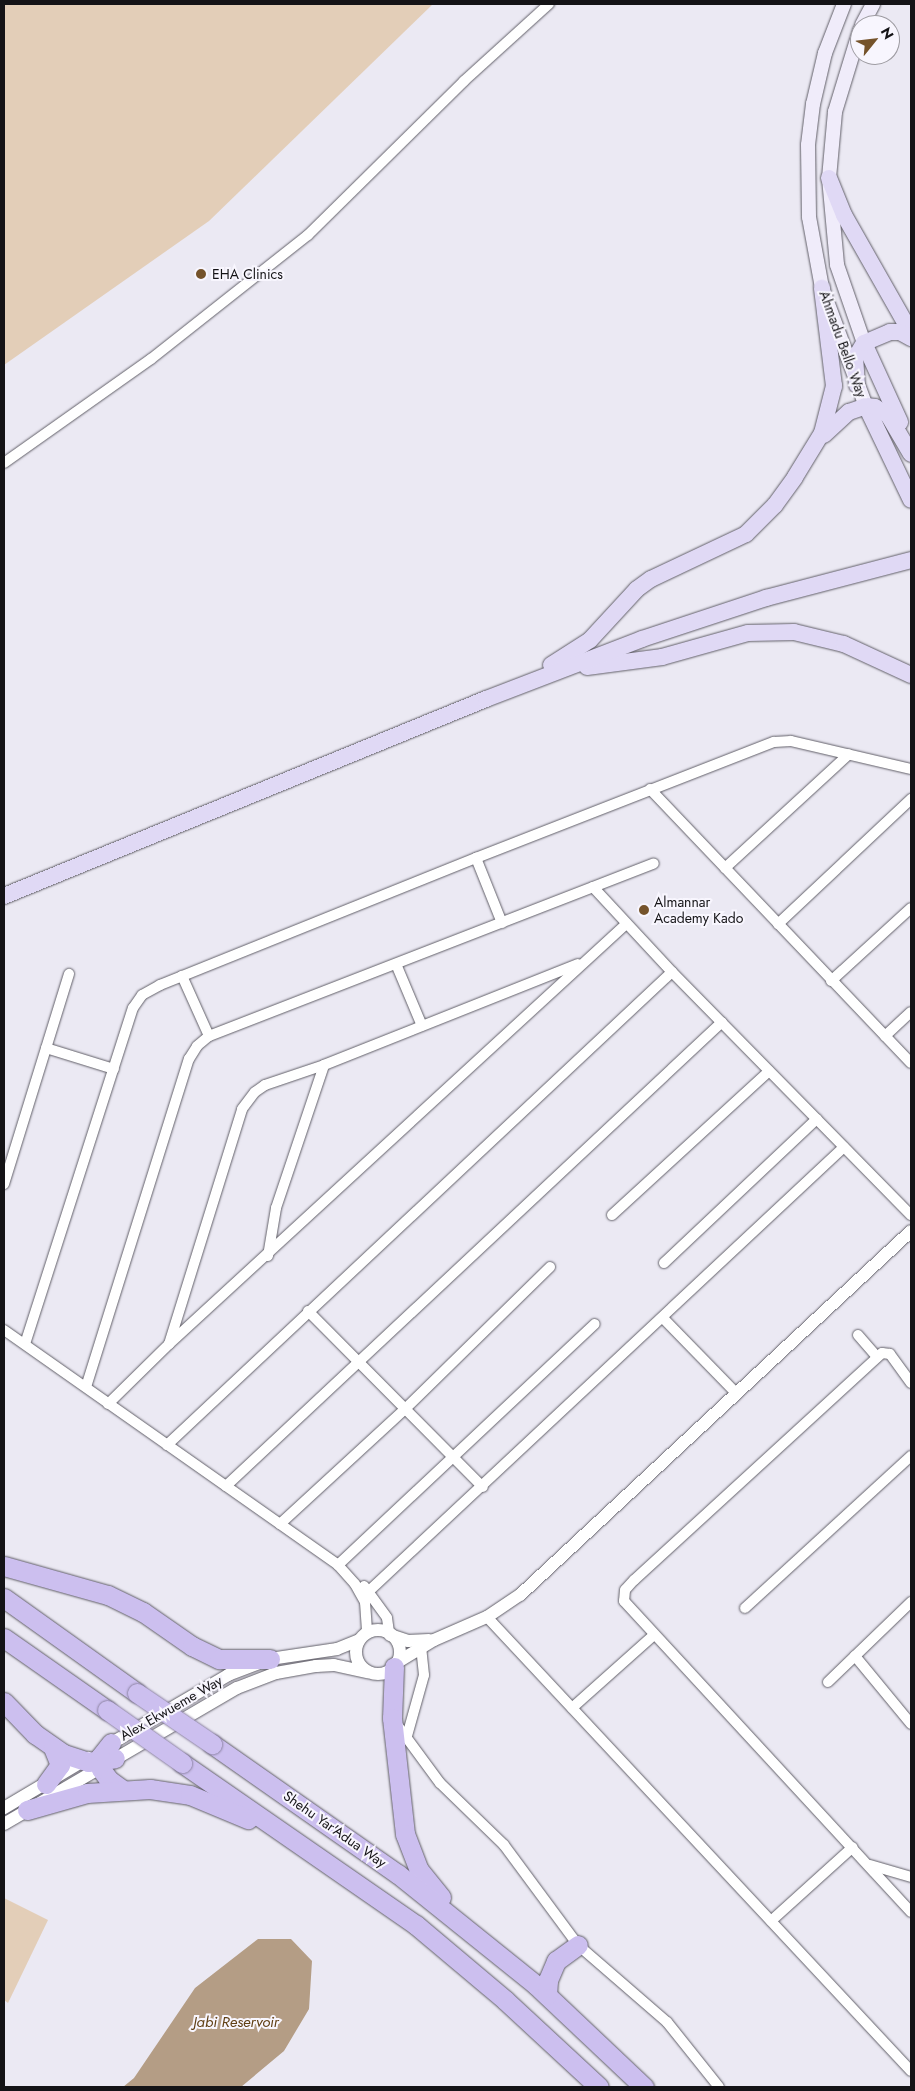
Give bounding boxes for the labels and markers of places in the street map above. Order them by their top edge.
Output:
place label: EHA Clinics [212,266,283,282]
marker: EHA Clinics [194,267,208,281]
place label: Almannar Academy Kado [654,894,743,926]
marker: Almannar Academy Kado [638,904,650,916]

